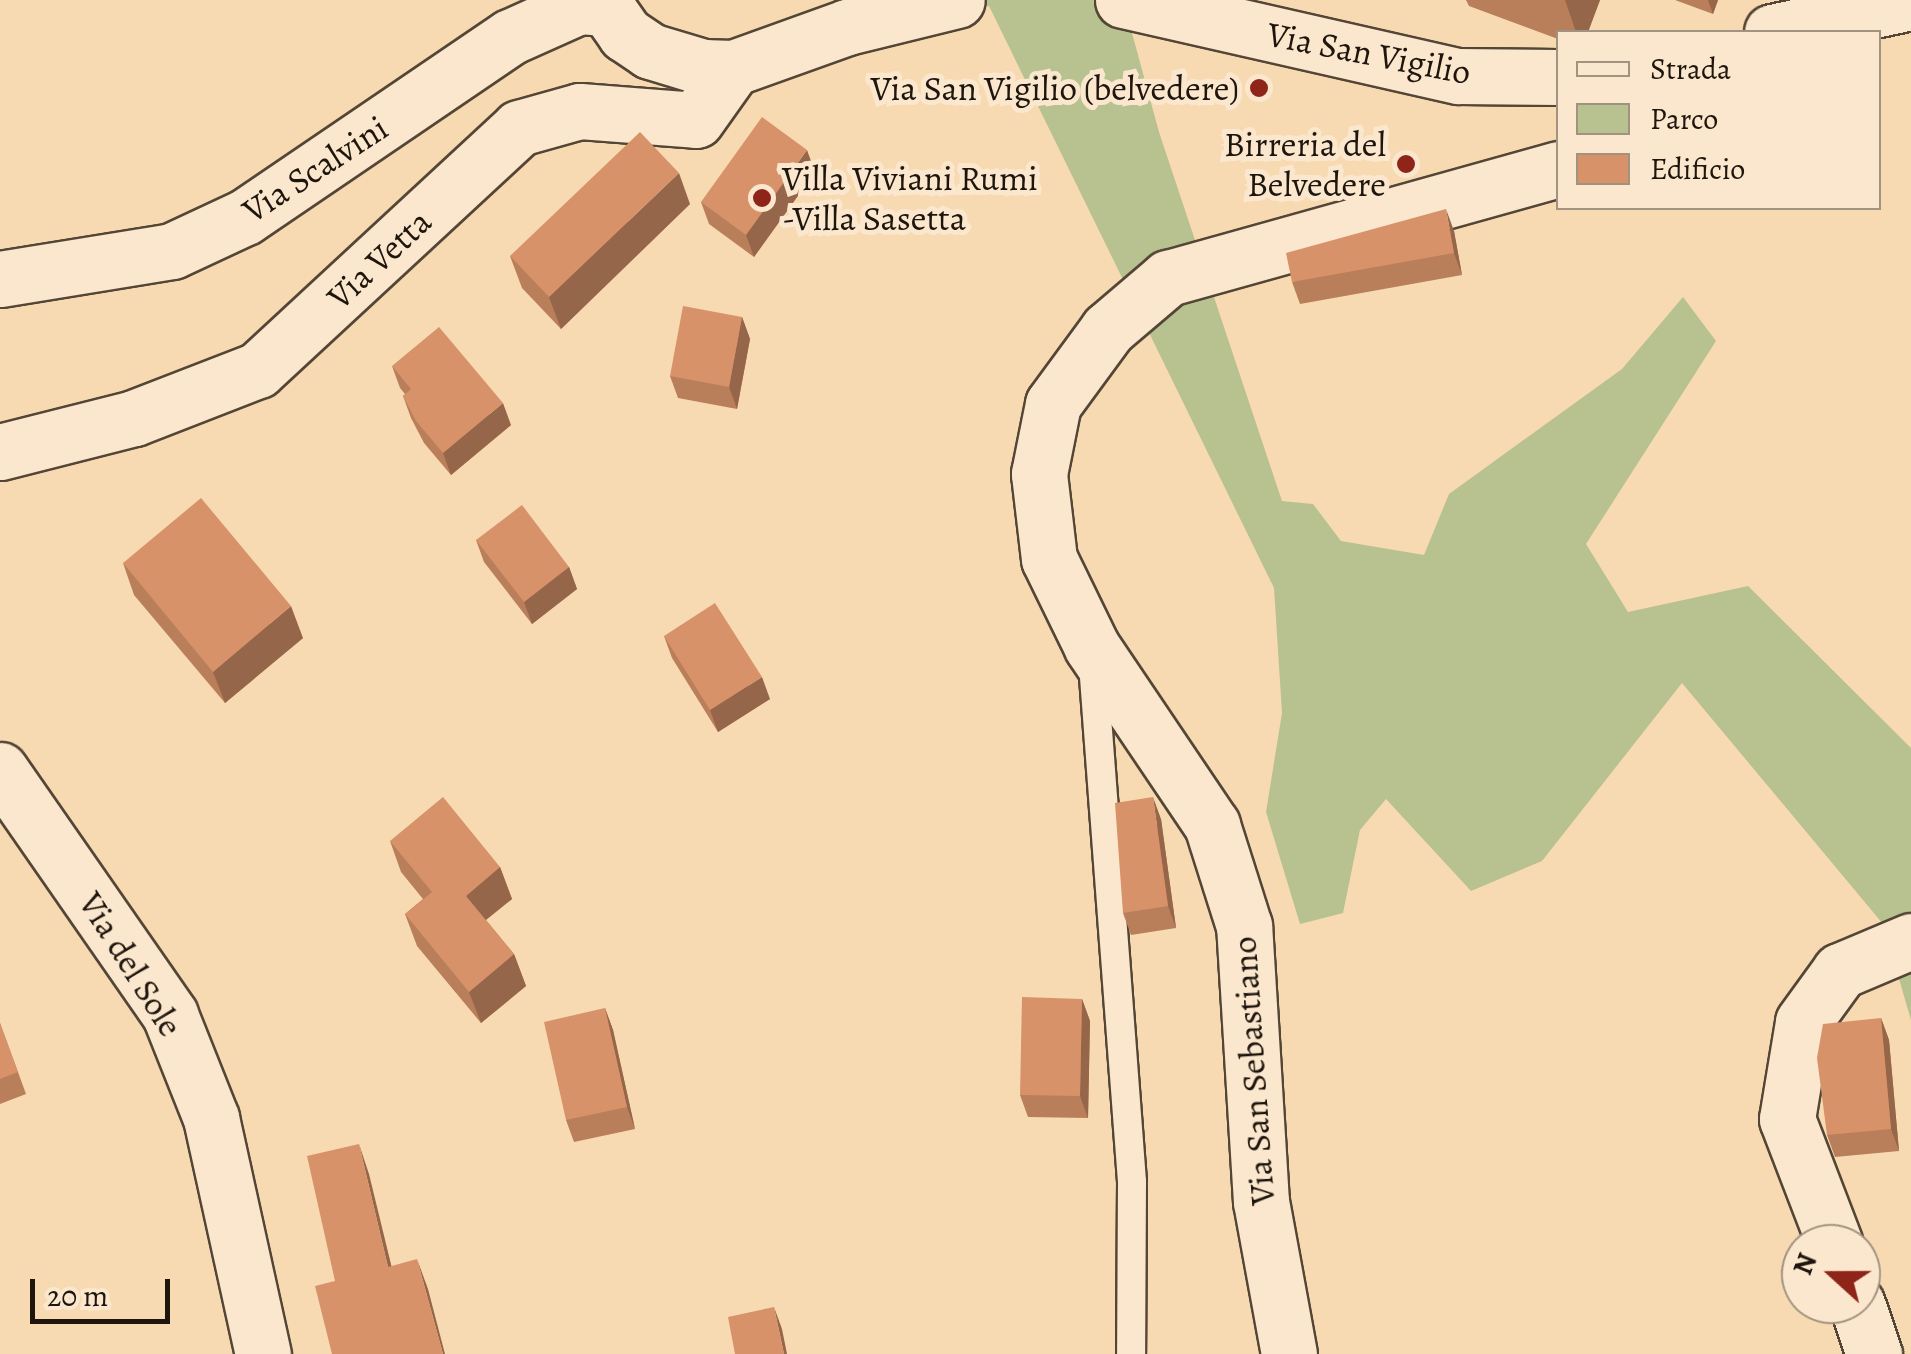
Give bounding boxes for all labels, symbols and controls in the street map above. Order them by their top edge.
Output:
street label: Via San Vigilio [1264,13,1474,93]
legend [1556,30,1881,210]
text: Strada [1650,49,1731,89]
place label: Via San Vigilio (belvedere) [871,67,1239,109]
marker: Via San Vigilio (belvedere) [1248,77,1270,99]
text: Parco [1650,99,1718,139]
street label: Via Scalvini [234,107,396,231]
place label: Birreria del Belvedere [1224,123,1386,205]
text: Edificio [1650,149,1745,189]
marker: Birreria del Belvedere [1395,153,1417,175]
place label: Villa Viviani Rumi -Villa Sasetta [782,157,1038,239]
marker: Villa Viviani Rumi -Villa Sasetta [751,187,773,209]
street label: Via Vetta [318,200,440,318]
street label: Via del Sole [70,884,192,1044]
street label: Via San Sebastiano [1223,935,1283,1207]
north arrow [1781,1224,1881,1324]
text: N [1783,1248,1826,1280]
scale bar [35,1259,175,1321]
text: 20 m [47,1276,108,1316]

